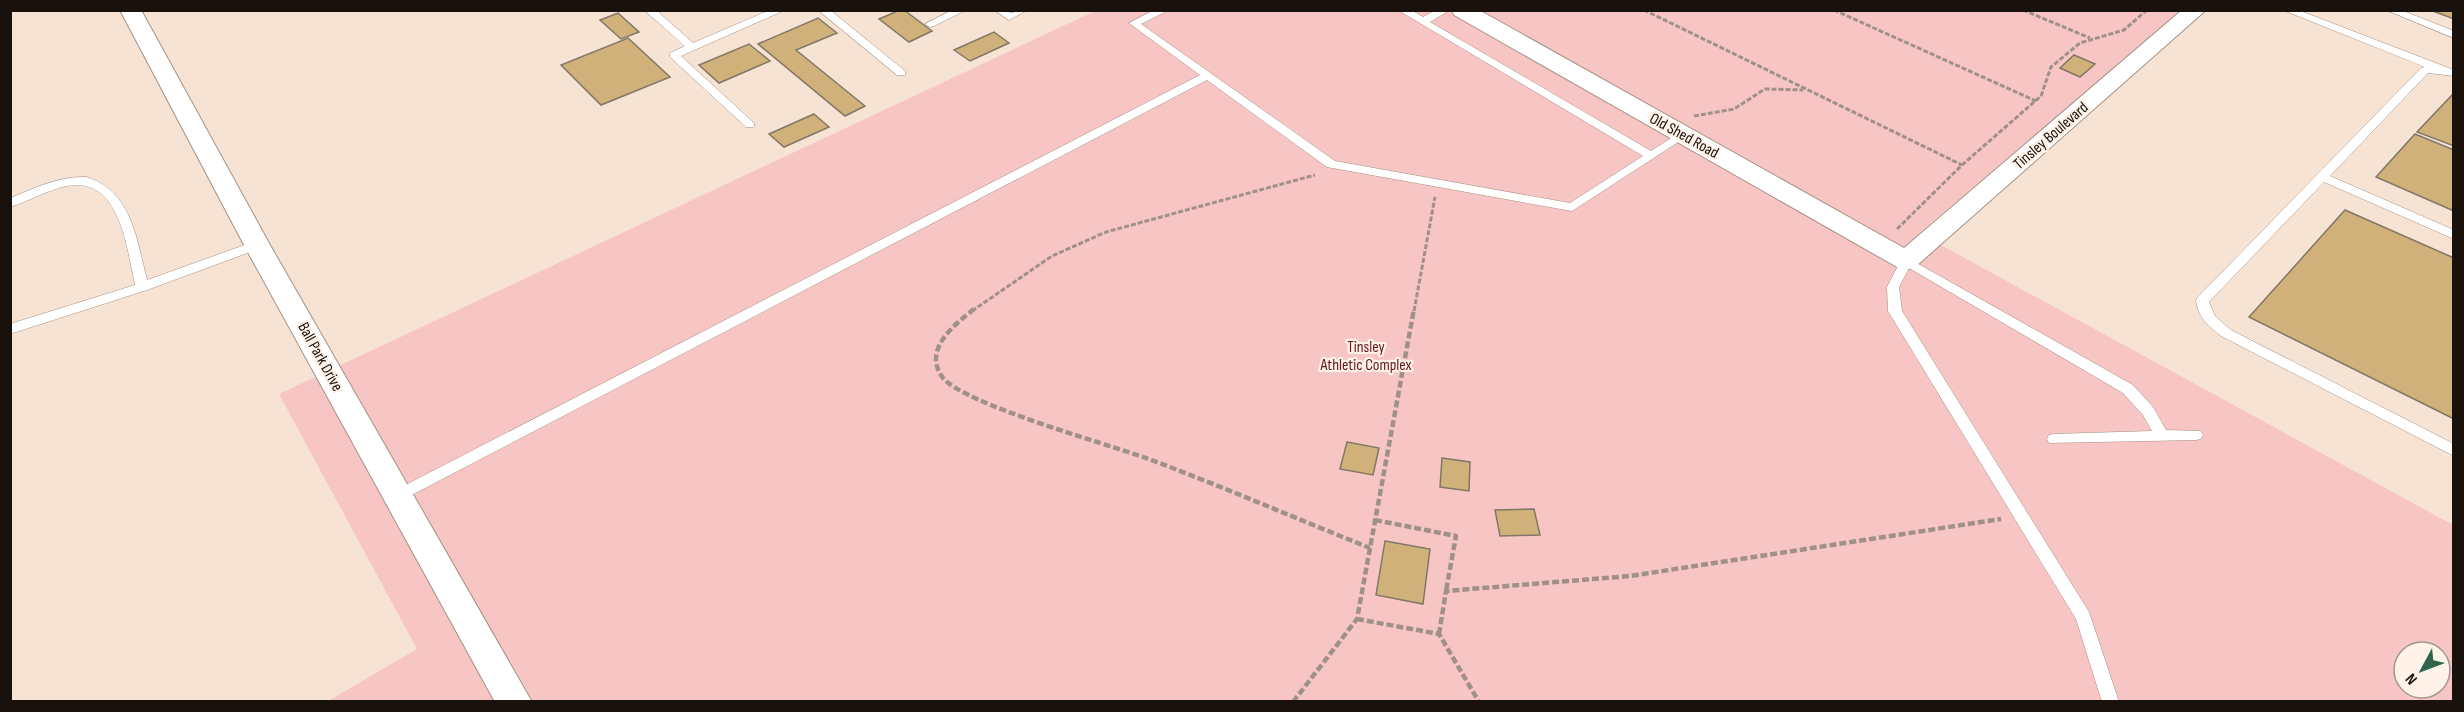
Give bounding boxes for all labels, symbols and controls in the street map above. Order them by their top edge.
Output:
street label: Tinsley Boulevard [2010,98,2092,174]
street label: Old Shed Road [1646,109,1722,163]
street label: Ball Park Drive [293,319,347,395]
park label: Tinsley Athletic Complex [1319,338,1412,375]
north arrow [2392,640,2452,700]
text: N [2402,669,2422,688]

